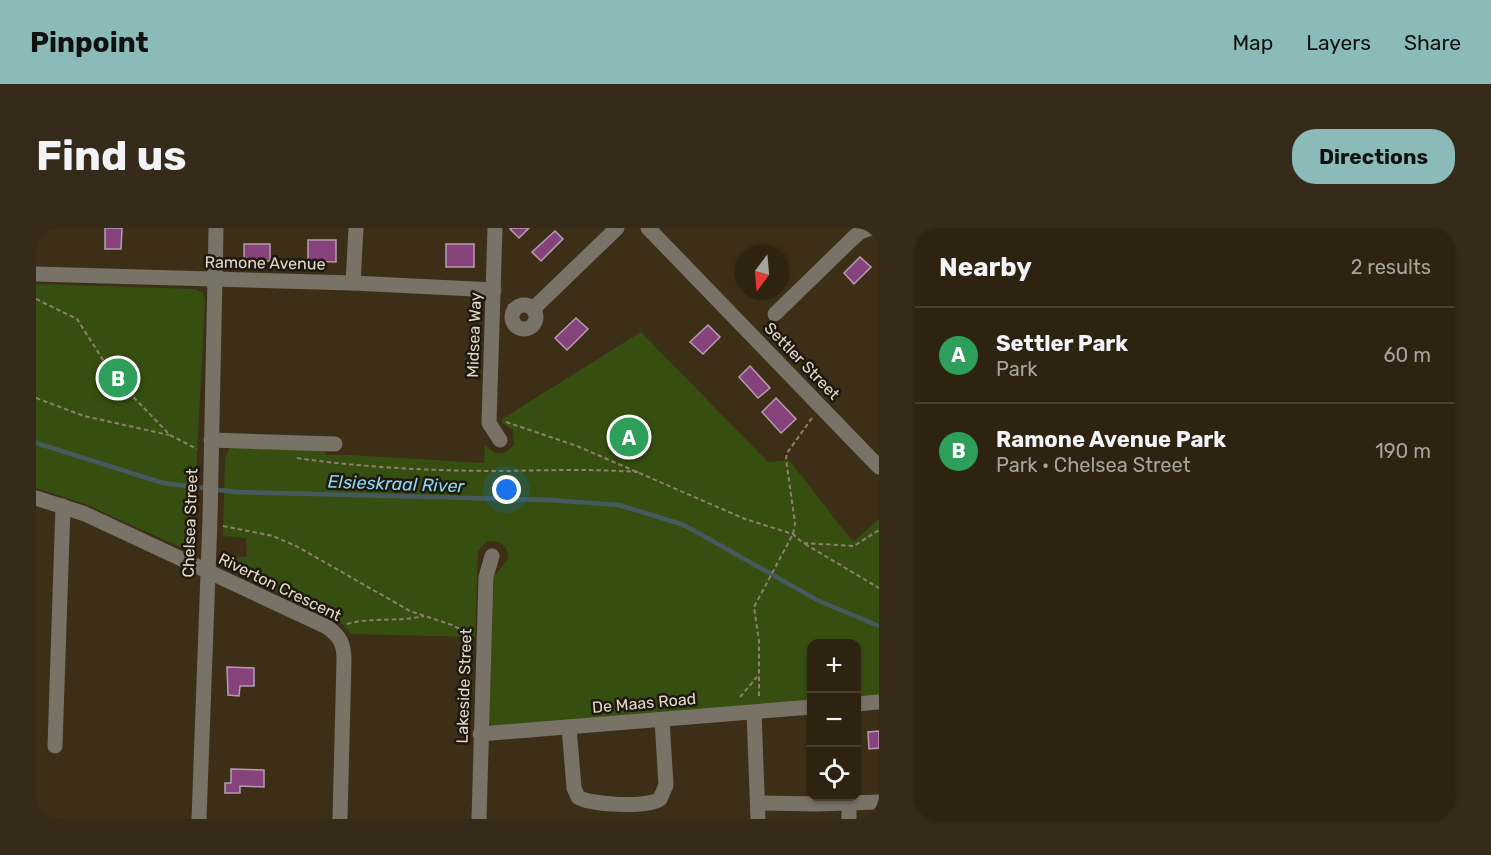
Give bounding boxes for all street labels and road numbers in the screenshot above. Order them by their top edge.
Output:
street label: Ramone Avenue [204,252,326,274]
street label: Midsea Way [463,292,485,378]
street label: Settler Street [760,318,844,404]
street label: Chelsea Street [179,468,201,578]
street label: Riverton Crescent [215,549,345,625]
street label: Lakeside Street [452,628,476,744]
street label: De Maas Road [591,689,697,717]

